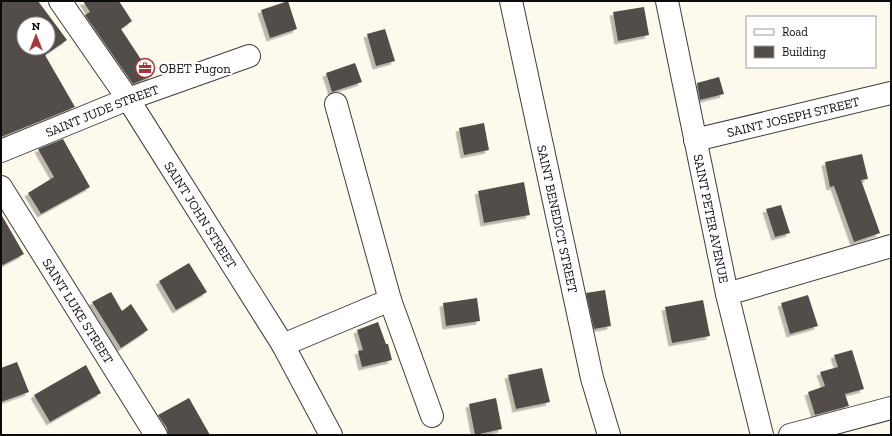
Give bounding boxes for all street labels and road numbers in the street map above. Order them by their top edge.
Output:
street label: SAINT JUDE STREET [43,81,161,140]
street label: SAINT JOSEPH STREET [725,93,861,140]
street label: SAINT BENEDICT STREET [535,144,581,294]
street label: SAINT PETER AVENUE [691,153,732,285]
street label: SAINT JOHN STREET [162,158,240,271]
street label: SAINT LUKE STREET [40,255,117,366]

